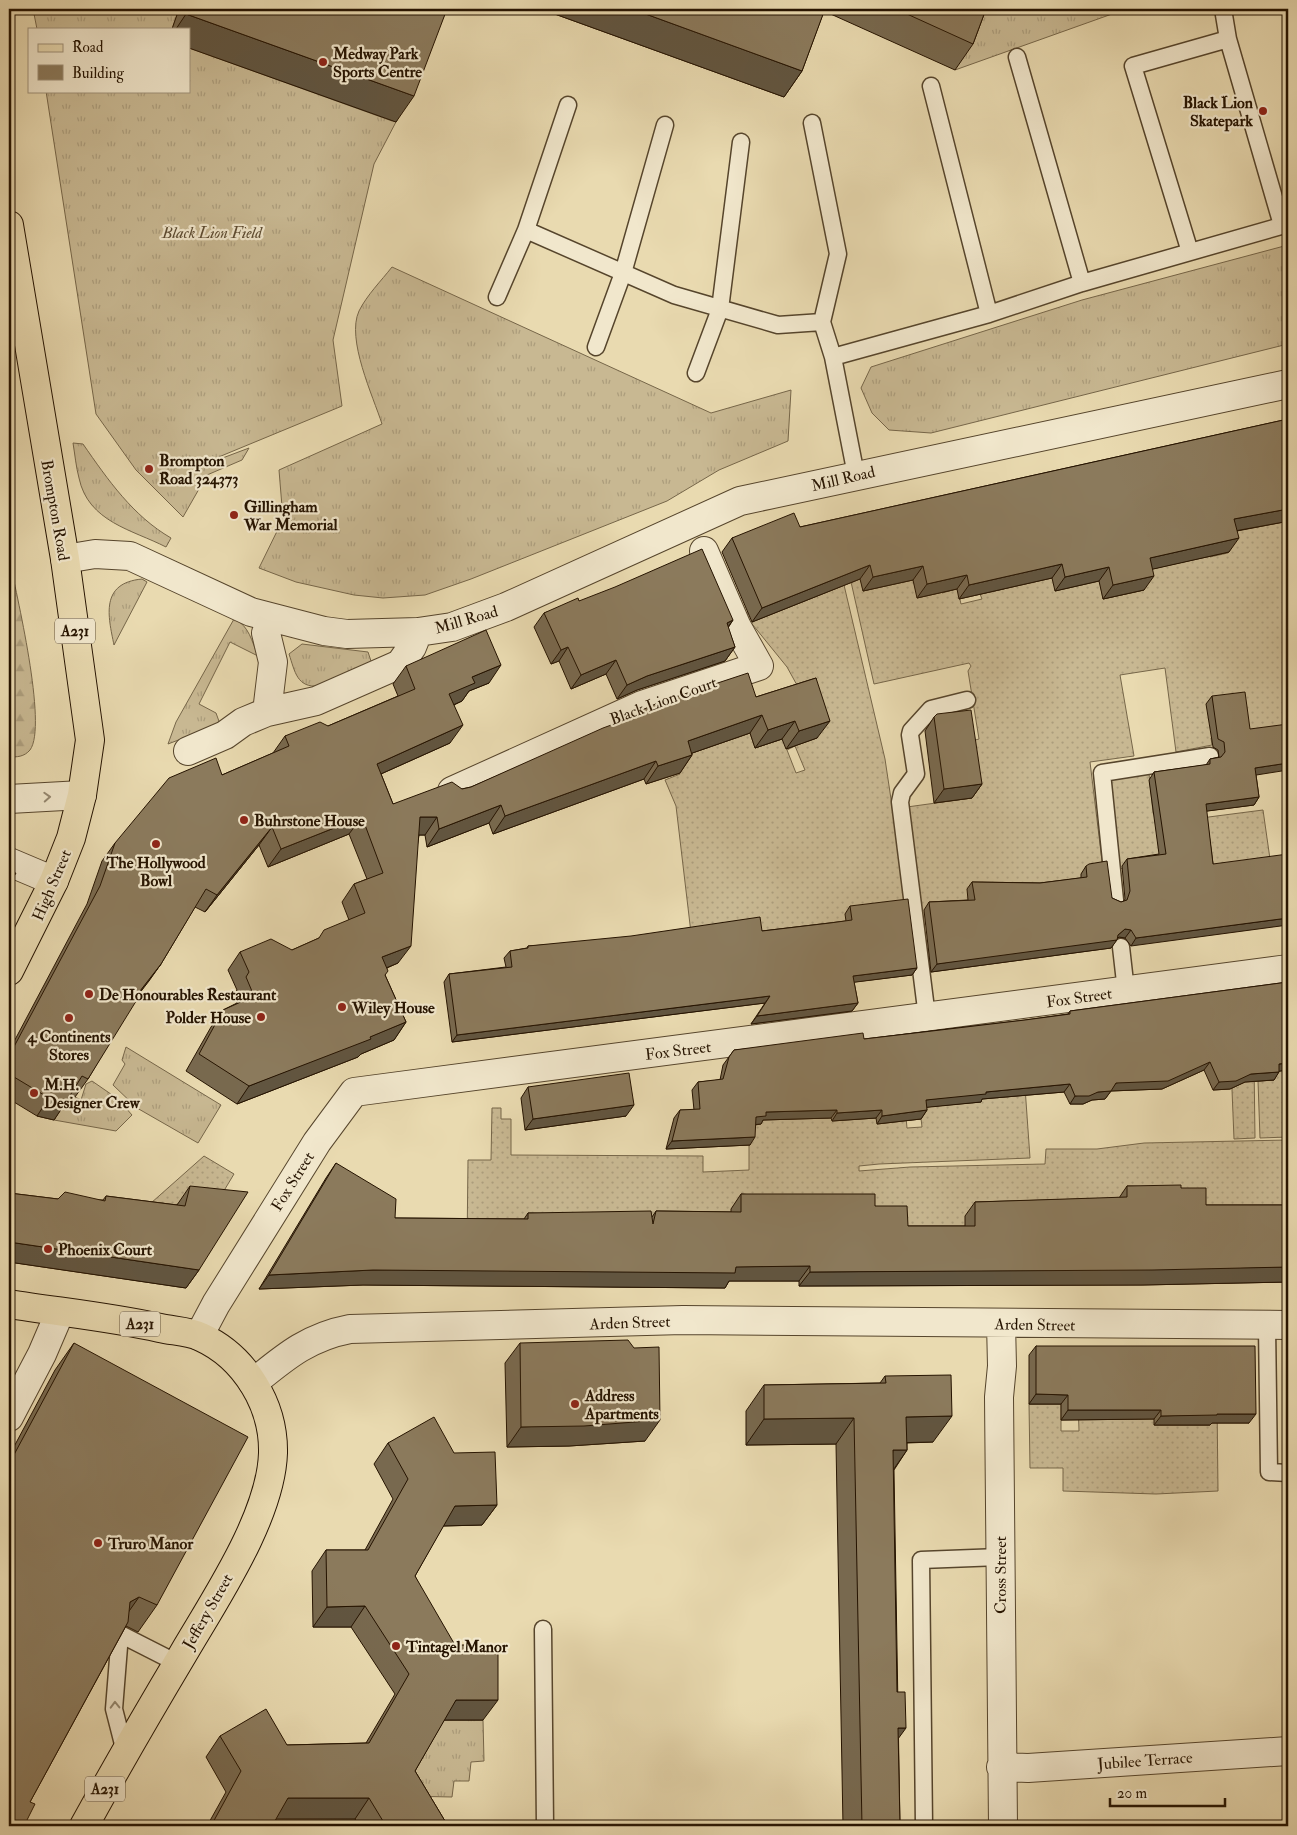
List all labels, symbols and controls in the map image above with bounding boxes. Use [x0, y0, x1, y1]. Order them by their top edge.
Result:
legend [28, 28, 190, 92]
text: Road [72, 38, 104, 57]
place label: Medway Park Sports Centre [332, 44, 422, 83]
marker: Medway Park Sports Centre [317, 56, 329, 68]
text: Building [72, 64, 124, 83]
place label: Black Lion Skatepark [1183, 93, 1254, 132]
marker: Black Lion Skatepark [1257, 105, 1269, 117]
park label: Black Lion Field [161, 223, 263, 243]
place label: Brompton Road 324373 [159, 451, 238, 489]
street label: Brompton Road [35, 458, 74, 563]
street label: Mill Road [809, 462, 877, 496]
marker: Brompton Road 324373 [143, 463, 155, 475]
place label: Gillingham War Memorial [243, 497, 339, 535]
marker: Gillingham War Memorial [228, 509, 240, 521]
street label: Mill Road [432, 601, 500, 638]
road number: A231 [55, 618, 95, 644]
street label: Black Lion Court [607, 672, 720, 730]
one-way arrow [43, 791, 51, 802]
place label: Buhrstone House [254, 811, 365, 831]
marker: Buhrstone House [238, 814, 250, 826]
marker: The Hollywood Bowl [150, 838, 162, 850]
street label: High Street [28, 847, 76, 924]
place label: The Hollywood Bowl [105, 853, 206, 891]
street label: Fox Street [1045, 983, 1113, 1013]
place label: De Honourables Restaurant [99, 985, 277, 1005]
marker: De Honourables Restaurant [83, 988, 95, 1000]
place label: Wiley House [351, 998, 435, 1019]
marker: Wiley House [336, 1001, 348, 1013]
place label: Polder House [165, 1008, 251, 1028]
marker: Polder House [255, 1011, 267, 1023]
marker: 4 Continents Stores [63, 1012, 75, 1024]
place label: 4 Continents Stores [27, 1027, 111, 1065]
street label: Fox Street [644, 1037, 712, 1065]
place label: M.H. Designer Crew [43, 1075, 141, 1114]
marker: M.H. Designer Crew [28, 1087, 40, 1099]
street label: Fox Street [267, 1148, 319, 1215]
place label: Phoenix Court [58, 1240, 153, 1260]
marker: Phoenix Court [42, 1243, 54, 1255]
road number: A231 [120, 1312, 160, 1336]
street label: Arden Street [588, 1312, 671, 1334]
street label: Arden Street [993, 1314, 1076, 1336]
place label: Address Apartments [584, 1386, 659, 1425]
marker: Address Apartments [569, 1398, 581, 1410]
place label: Truro Manor [107, 1534, 194, 1554]
street label: Cross Street [991, 1536, 1011, 1614]
marker: Truro Manor [92, 1537, 104, 1549]
street label: Jeffery Street [178, 1570, 238, 1654]
place label: Tintagel Manor [405, 1637, 509, 1658]
marker: Tintagel Manor [390, 1640, 402, 1652]
one-way arrow [110, 1700, 120, 1708]
street label: Jubilee Terrace [1096, 1748, 1194, 1775]
scale bar [1110, 1775, 1224, 1807]
road number: A231 [85, 1776, 125, 1802]
text: 20 m [1117, 1784, 1147, 1803]

